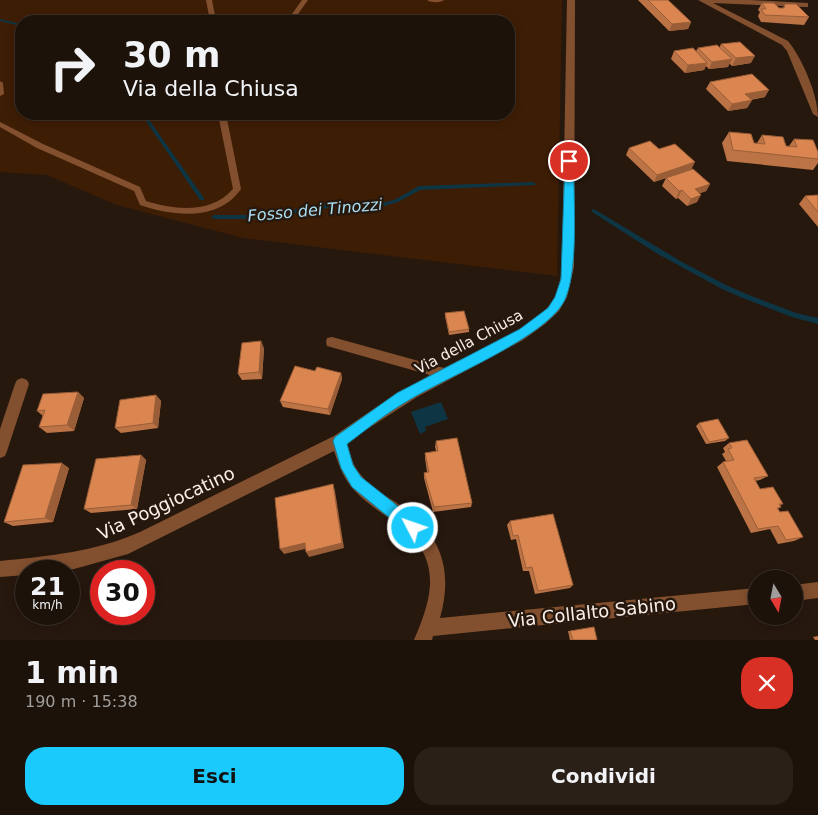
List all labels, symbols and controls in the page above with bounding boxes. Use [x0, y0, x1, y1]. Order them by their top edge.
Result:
icon: right [40, 35, 105, 100]
text: 30 m [123, 35, 220, 75]
text: Via della Chiusa [123, 76, 299, 101]
pin [548, 140, 590, 182]
icon: arrive [555, 147, 583, 175]
water label: Fosso dei Tinozzi [247, 195, 384, 225]
street label: Via della Chiusa [412, 306, 526, 378]
street label: Via Poggiocatino [94, 462, 238, 544]
position arrow [386, 501, 438, 553]
speed limit sign: 30 [90, 560, 155, 625]
north arrow [748, 570, 802, 625]
map controls [748, 570, 803, 625]
text: 21 [30, 572, 65, 601]
street label: Via Collalto Sabino [507, 593, 677, 631]
text: km/h [32, 598, 63, 612]
text: 1 min [25, 655, 119, 690]
button: close [741, 657, 793, 709]
text: 190 m · 15:38 [25, 692, 138, 711]
button: Esci [25, 747, 404, 805]
button: Condividi [414, 747, 793, 805]

